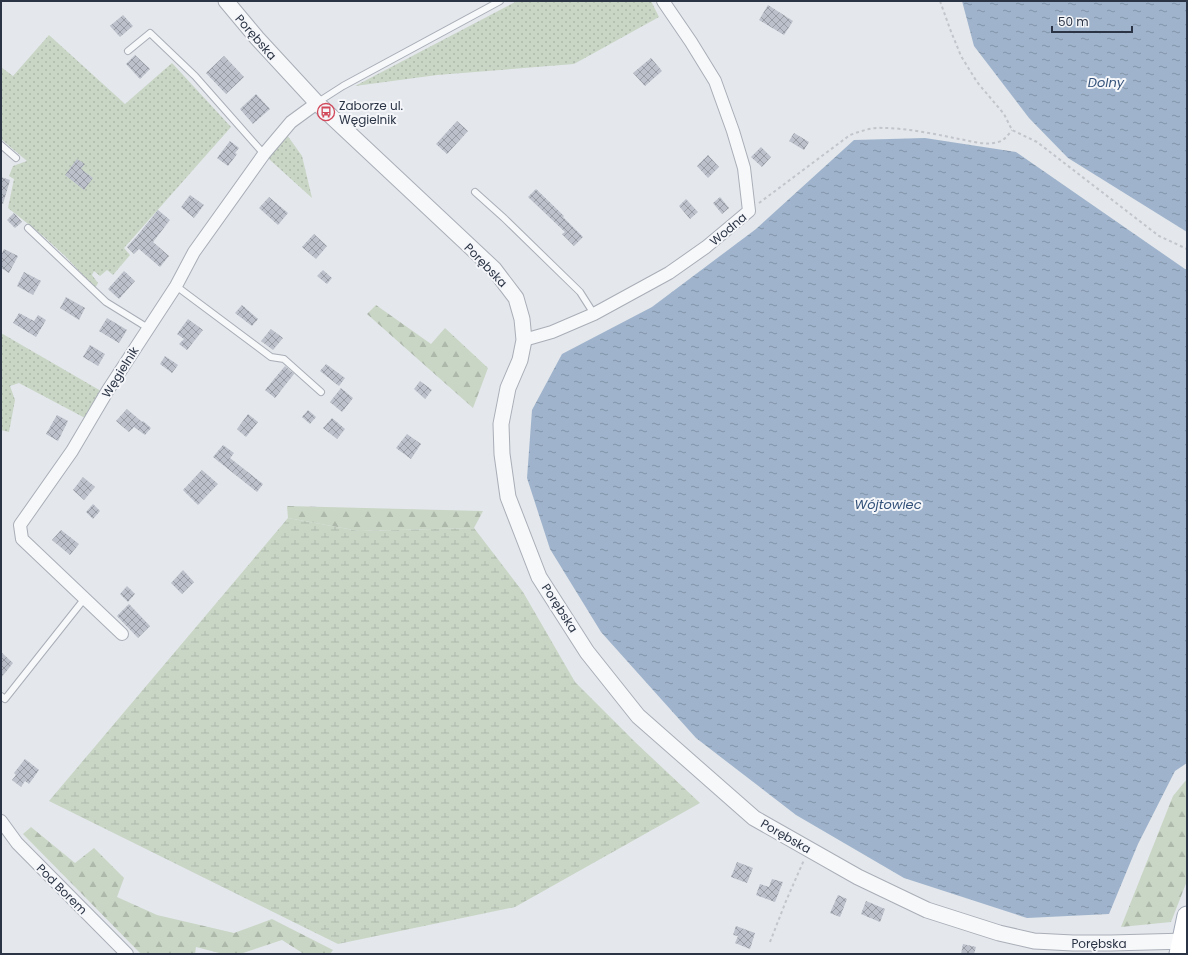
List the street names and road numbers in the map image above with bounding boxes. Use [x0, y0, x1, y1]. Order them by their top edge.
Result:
street label: Porębska [231, 11, 281, 63]
street label: Wodna [706, 209, 750, 249]
street label: Porębska [461, 239, 511, 291]
street label: Węgielnik [98, 342, 143, 401]
street label: Porębska [538, 580, 582, 636]
street label: Porębska [758, 815, 814, 857]
street label: Pod Borem [33, 860, 91, 918]
street label: Porębska [1071, 935, 1127, 952]

